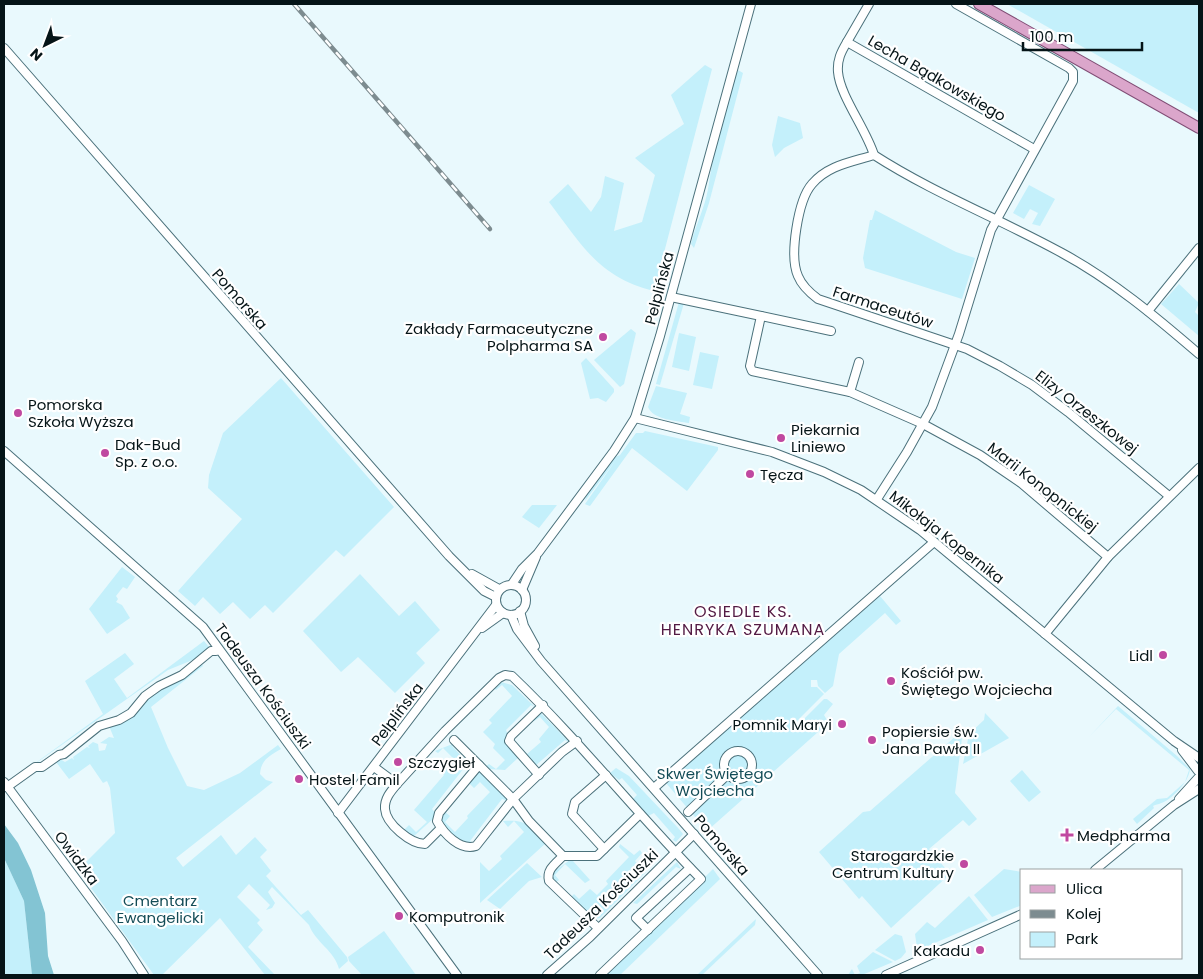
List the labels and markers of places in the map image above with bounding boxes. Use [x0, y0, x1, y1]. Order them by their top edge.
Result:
place label: Zakłady Farmaceutyczne Polpharma SA [405, 318, 593, 356]
marker: Zakłady Farmaceutyczne Polpharma SA [597, 331, 609, 343]
place label: Pomorska Szkoła Wyższa [28, 394, 134, 432]
marker: Pomorska Szkoła Wyższa [12, 407, 24, 419]
place label: Piekarnia Liniewo [791, 419, 860, 457]
marker: Piekarnia Liniewo [775, 432, 787, 444]
place label: Dak-Bud Sp. z o.o. [115, 434, 181, 472]
marker: Dak-Bud Sp. z o.o. [99, 447, 111, 459]
place label: Tęcza [760, 464, 804, 485]
marker: Tęcza [744, 468, 756, 480]
place label: Lidl [1129, 645, 1153, 666]
marker: Lidl [1157, 649, 1169, 661]
place label: Kościół pw. Świętego Wojciecha [901, 662, 1053, 700]
marker: Kościół pw. Świętego Wojciecha [885, 675, 897, 687]
place label: Pomnik Maryi [732, 714, 832, 735]
marker: Pomnik Maryi [836, 718, 848, 730]
place label: Popiersie św. Jana Pawła II [882, 721, 980, 759]
marker: Popiersie św. Jana Pawła II [866, 734, 878, 746]
place label: Szczygieł [408, 752, 475, 773]
marker: Szczygieł [392, 756, 404, 768]
place label: Hostel Famil [309, 769, 400, 790]
marker: Hostel Famil [293, 773, 305, 785]
place label: Medpharma [1077, 825, 1170, 846]
marker: Medpharma [1061, 829, 1073, 841]
place label: Starogardzkie Centrum Kultury [832, 845, 955, 883]
marker: Starogardzkie Centrum Kultury [958, 858, 970, 870]
place label: Komputronik [409, 906, 505, 927]
marker: Komputronik [393, 910, 405, 922]
place label: Kakadu [913, 940, 970, 961]
marker: Kakadu [974, 944, 986, 956]

